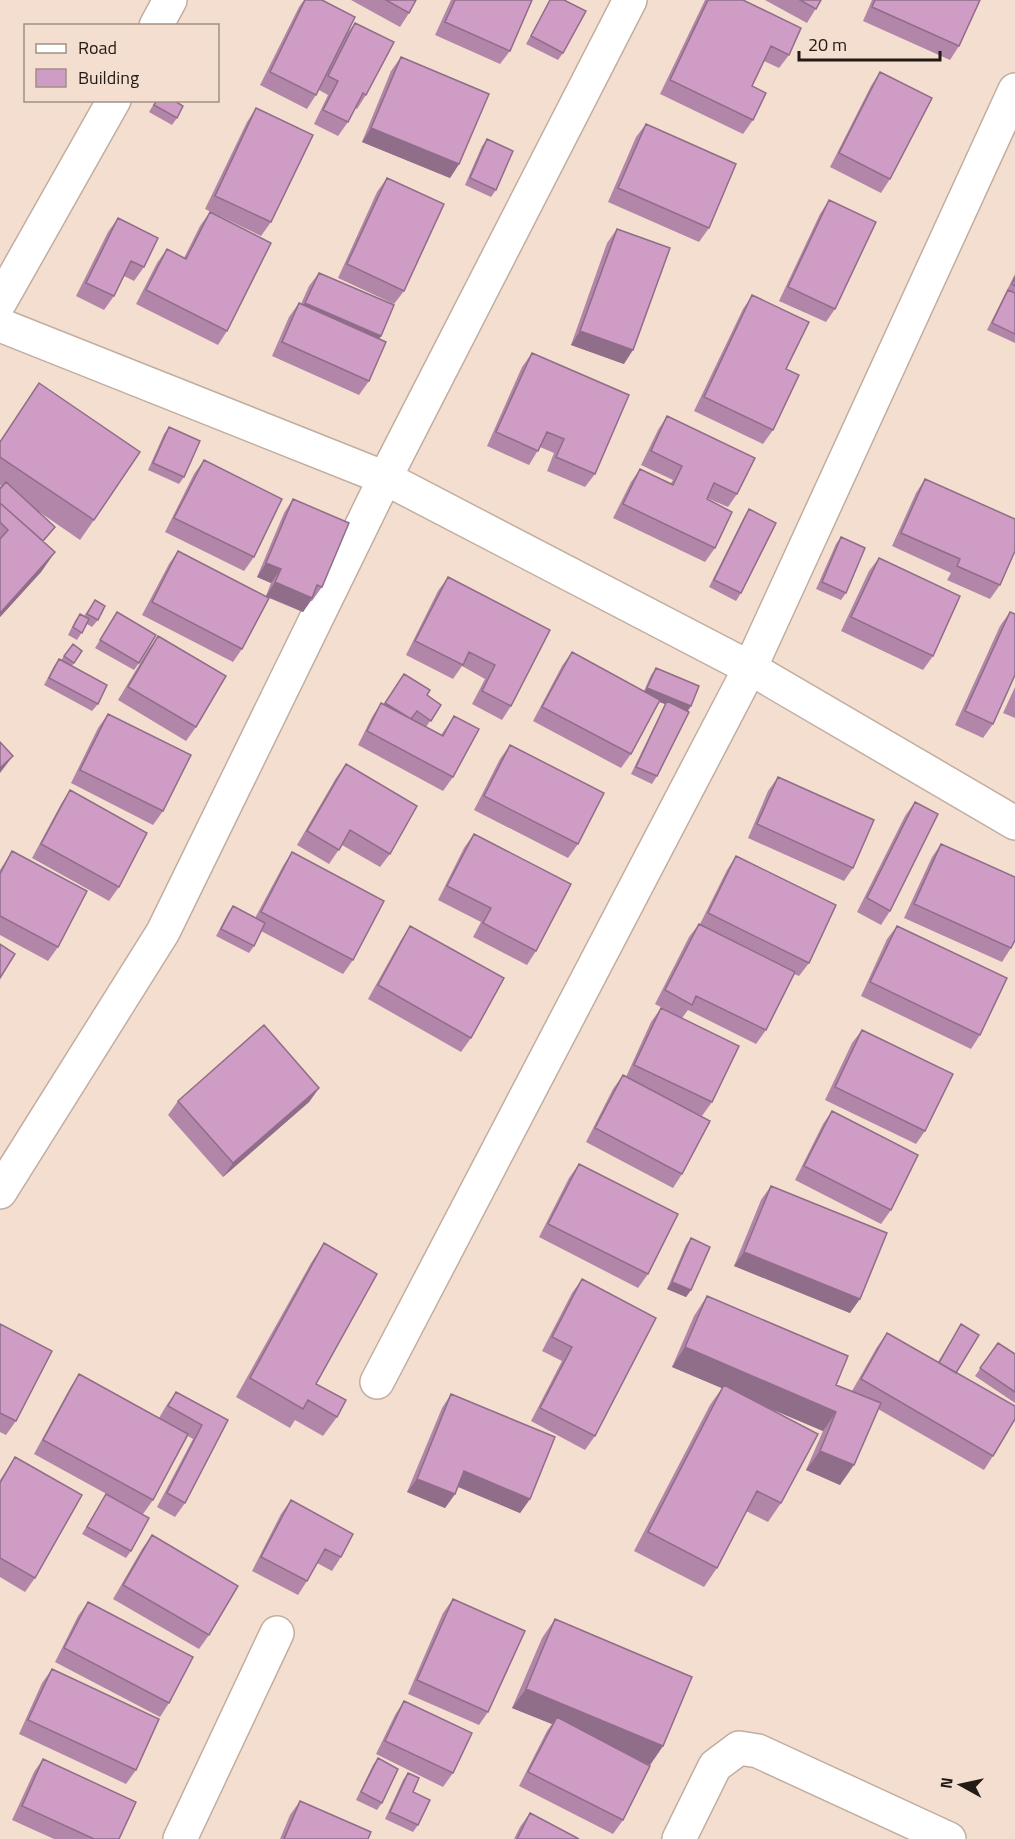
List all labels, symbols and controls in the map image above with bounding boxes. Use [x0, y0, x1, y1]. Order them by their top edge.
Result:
legend [24, 24, 219, 102]
scale bar [799, 24, 940, 62]
text: 20 m [808, 31, 847, 58]
text: Road [78, 34, 117, 61]
text: Building [78, 64, 139, 91]
north arrow [931, 1755, 991, 1815]
text: N [933, 1776, 959, 1790]

